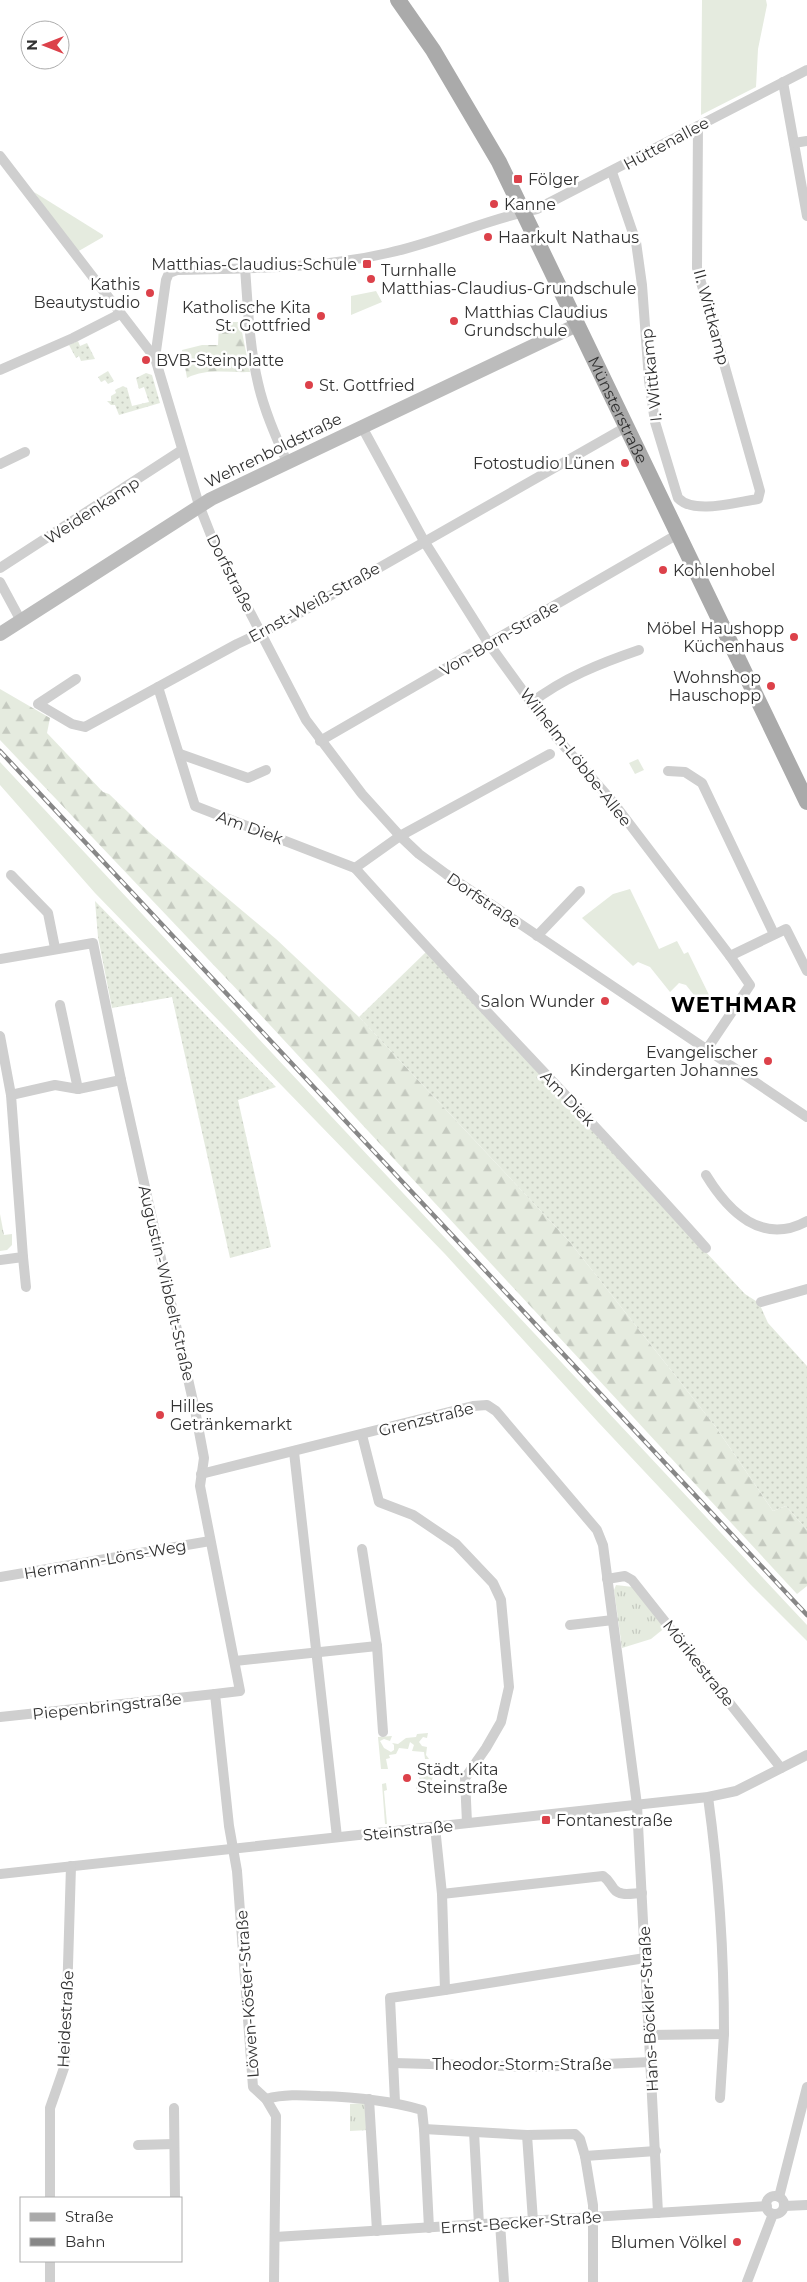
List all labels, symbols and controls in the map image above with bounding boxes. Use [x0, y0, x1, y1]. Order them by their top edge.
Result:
north arrow [20, 20, 70, 70]
text: N [23, 39, 41, 51]
street label: Hüttenallee [620, 113, 712, 174]
place label: Fölger [528, 170, 579, 189]
marker: Fölger [512, 173, 524, 185]
place label: Kanne [504, 195, 556, 214]
marker: Kanne [488, 198, 500, 210]
place label: Haarkult Nathaus [498, 228, 639, 247]
marker: Haarkult Nathaus [482, 231, 494, 243]
place label: Matthias-Claudius-Schule [151, 255, 357, 274]
marker: Matthias-Claudius-Schule [361, 258, 373, 270]
place label: Turnhalle Matthias-Claudius-Grundschule [381, 261, 636, 298]
street label: II. Wittkamp [690, 267, 733, 367]
marker: Turnhalle Matthias-Claudius-Grundschule [365, 273, 377, 285]
place label: Kathis Beautystudio [34, 275, 140, 312]
marker: Kathis Beautystudio [144, 287, 156, 299]
place label: Katholische Kita St. Gottfried [182, 298, 311, 335]
place label: Matthias Claudius Grundschule [464, 303, 608, 340]
marker: Katholische Kita St. Gottfried [315, 310, 327, 322]
marker: Matthias Claudius Grundschule [448, 315, 460, 327]
street label: I. Wittkamp [637, 327, 666, 422]
place label: BVB-Steinplatte [156, 351, 284, 370]
street label: Münsterstraße [584, 353, 652, 467]
marker: BVB-Steinplatte [140, 354, 152, 366]
place label: St. Gottfried [319, 376, 415, 395]
marker: St. Gottfried [303, 379, 315, 391]
street label: Wehrenboldstraße [202, 409, 345, 492]
place label: Fotostudio Lünen [473, 454, 615, 473]
marker: Fotostudio Lünen [619, 457, 631, 469]
street label: Weidenkamp [41, 473, 143, 548]
street label: Dorfstraße [203, 531, 258, 615]
street label: Ernst-Weiß-Straße [245, 558, 383, 646]
place label: Kohlenhobel [673, 561, 775, 580]
marker: Kohlenhobel [657, 564, 669, 576]
street label: Von-Born-Straße [436, 597, 562, 680]
place label: Möbel Haushopp Küchenhaus [646, 619, 784, 656]
marker: Möbel Haushopp Küchenhaus [788, 631, 800, 643]
place label: Wohnshop Hauschopp [669, 668, 761, 705]
marker: Wohnshop Hauschopp [765, 680, 777, 692]
street label: Wilhelm-Löbbe-Allee [516, 684, 635, 830]
street label: Am Diek [214, 807, 286, 848]
street label: Dorfstraße [443, 869, 524, 932]
place label: Salon Wunder [481, 992, 595, 1011]
district label: WETHMAR [671, 992, 797, 1017]
marker: Salon Wunder [599, 995, 611, 1007]
place label: Evangelischer Kindergarten Johannes [569, 1043, 758, 1080]
marker: Evangelischer Kindergarten Johannes [762, 1055, 774, 1067]
street label: Am Diek [537, 1067, 599, 1130]
street label: Augustin-Wibbelt-Straße [135, 1183, 198, 1383]
place label: Hilles Getränkemarkt [170, 1397, 293, 1434]
street label: Grenzstraße [377, 1399, 476, 1440]
marker: Hilles Getränkemarkt [154, 1409, 166, 1421]
street label: Hermann-Löns-Weg [23, 1536, 188, 1583]
street label: Mörikestraße [659, 1616, 738, 1710]
street label: Piepenbringstraße [32, 1689, 183, 1724]
place label: Städt. Kita Steinstraße [417, 1760, 508, 1797]
marker: Städt. Kita Steinstraße [401, 1772, 413, 1784]
place label: Fontanestraße [556, 1811, 673, 1830]
marker: Fontanestraße [540, 1814, 552, 1826]
street label: Steinstraße [362, 1816, 454, 1845]
street label: Löwen-Köster-Straße [232, 1909, 263, 2079]
street label: Hans-Böckler-Straße [635, 1926, 662, 2092]
street label: Heidestraße [53, 1970, 78, 2068]
street label: Theodor-Storm-Straße [432, 2055, 612, 2074]
legend [20, 2197, 182, 2262]
text: Straße [65, 2207, 114, 2226]
street label: Ernst-Becker-Straße [440, 2207, 602, 2238]
text: Bahn [65, 2232, 105, 2251]
place label: Blumen Völkel [610, 2233, 727, 2252]
marker: Blumen Völkel [731, 2236, 743, 2248]

